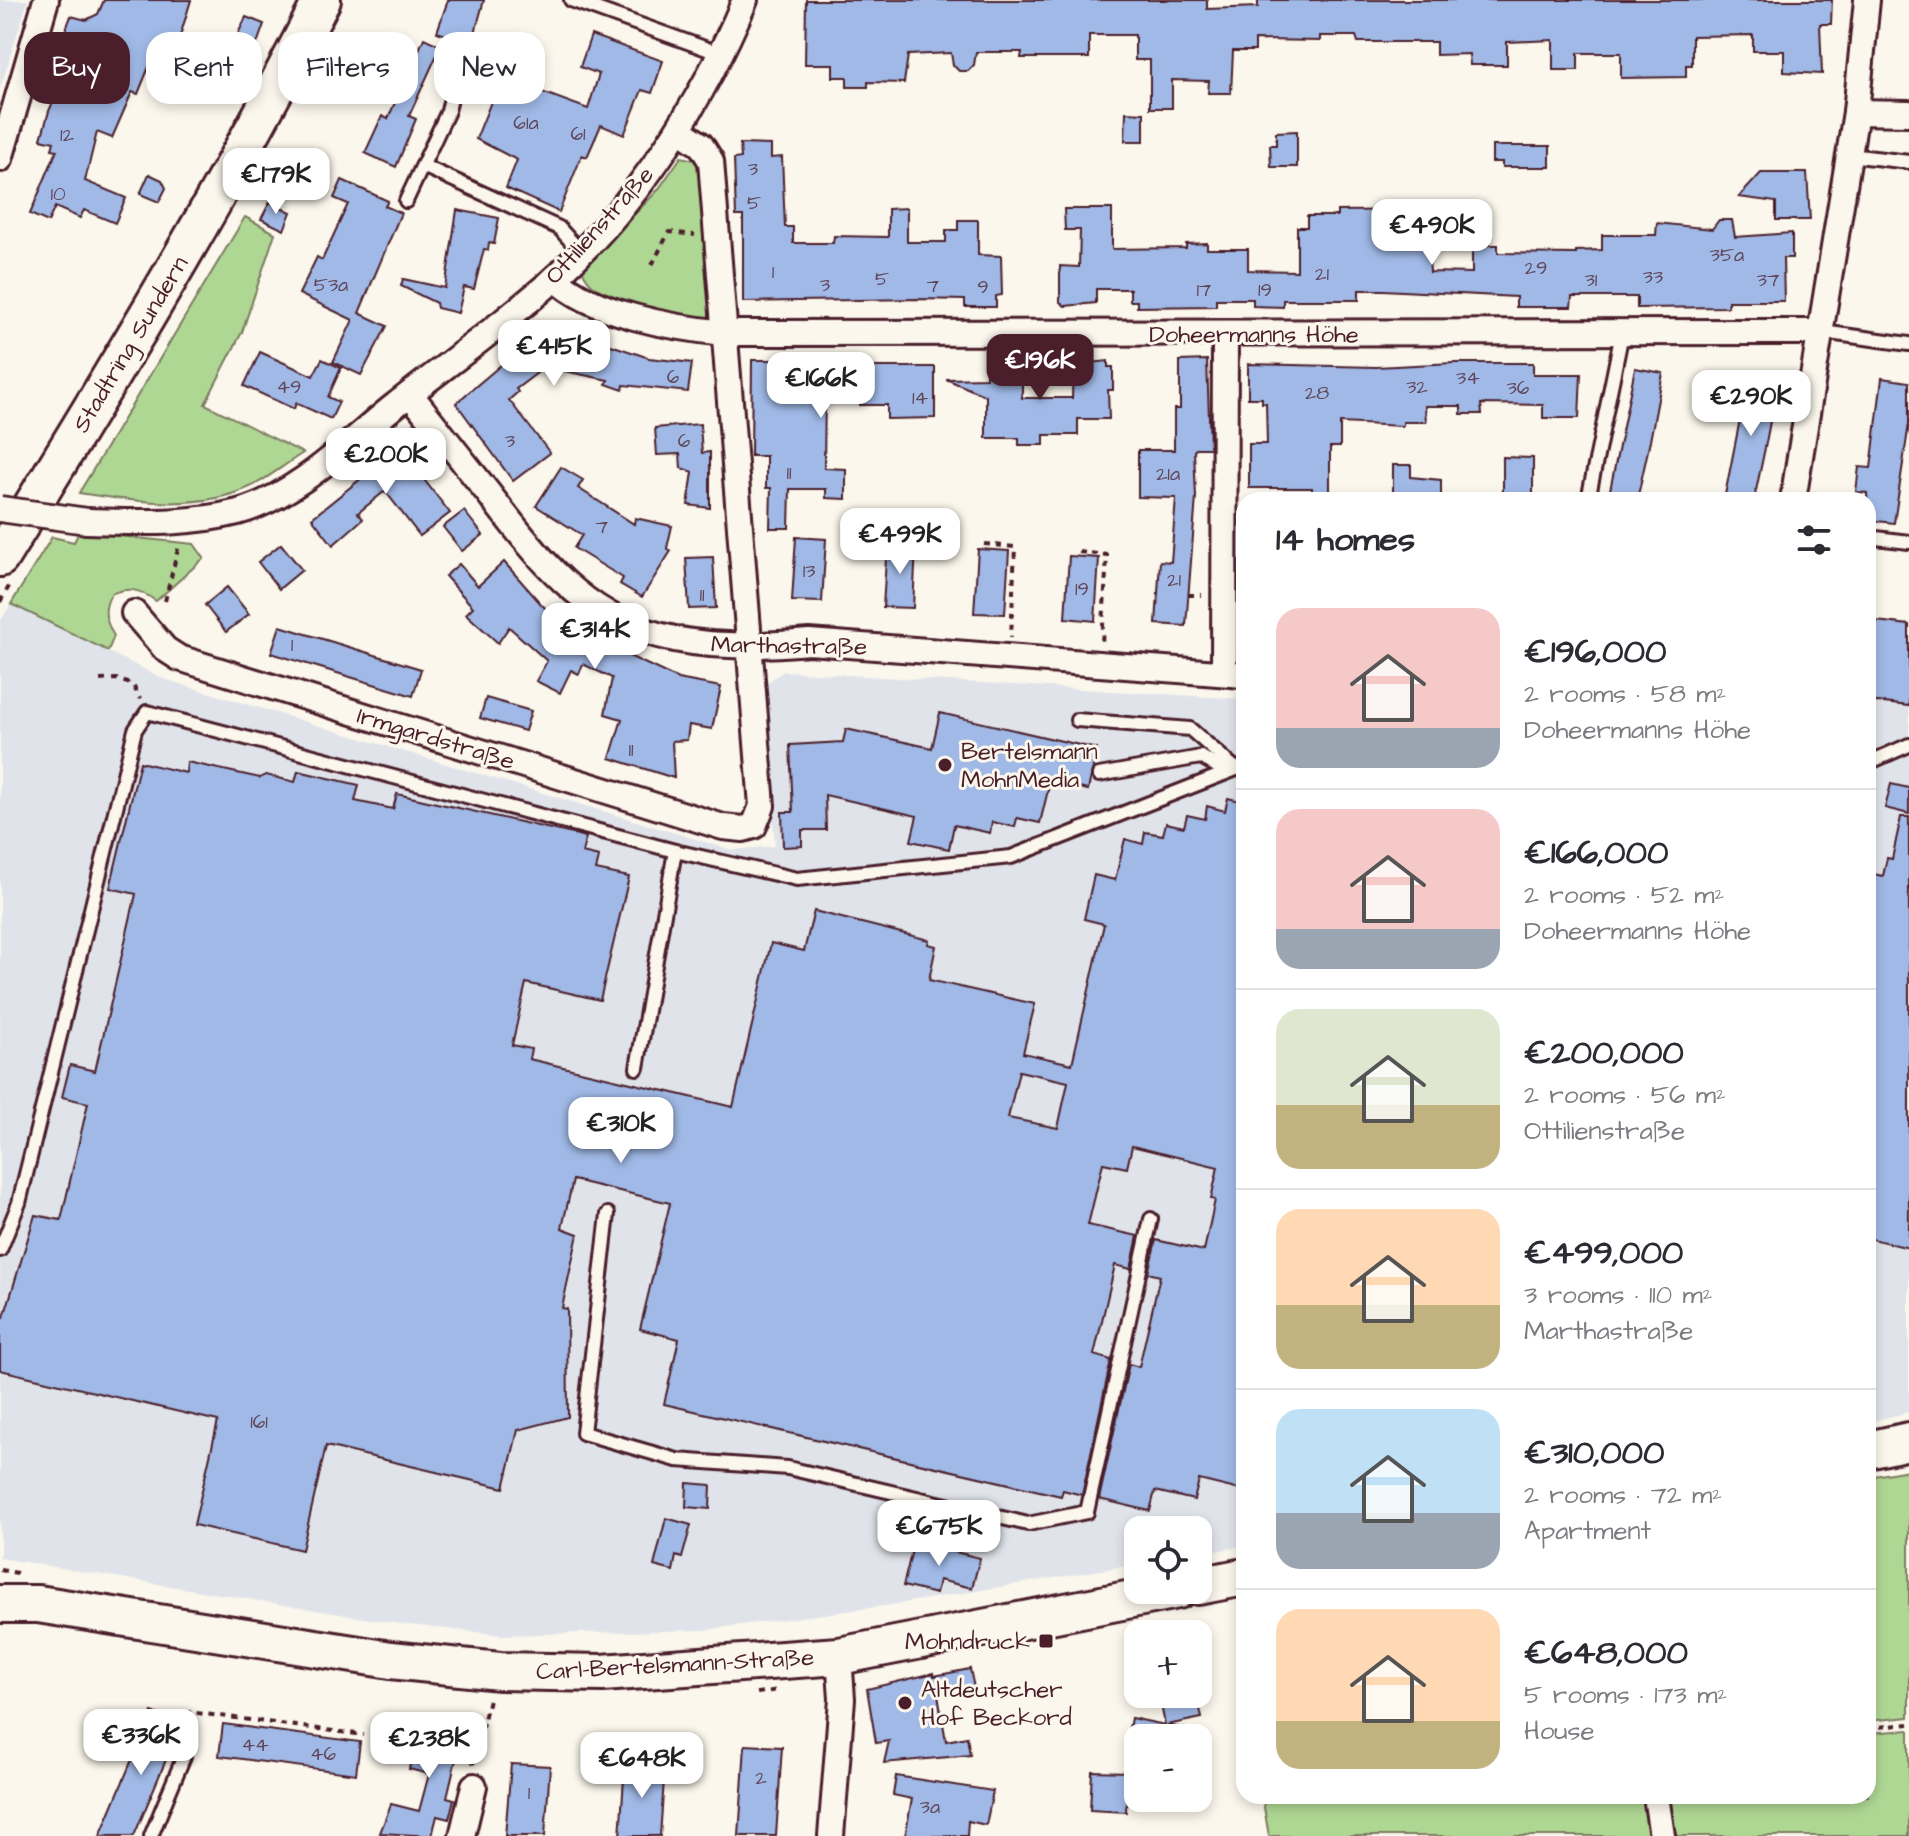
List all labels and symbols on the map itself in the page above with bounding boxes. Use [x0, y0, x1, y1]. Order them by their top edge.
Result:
house number: 61a [513, 109, 539, 137]
house number: 61 [570, 120, 586, 148]
house number: 12 [60, 121, 75, 149]
pin: €179K [220, 148, 332, 216]
house number: 3 [748, 155, 758, 183]
street label: Ottilienstraße [537, 159, 662, 292]
house number: 10 [50, 180, 66, 208]
house number: 5 [747, 189, 761, 217]
pin: €490K [1376, 199, 1488, 267]
house number: 35a [1710, 241, 1744, 269]
street label: Stadtring Sundern [65, 250, 198, 440]
house number: 29 [1525, 254, 1547, 282]
house number: 1 [772, 258, 775, 286]
house number: 21 [1315, 260, 1329, 288]
house number: 33 [1643, 263, 1663, 291]
house number: 5 [875, 265, 889, 293]
house number: 31 [1585, 266, 1598, 294]
house number: 37 [1757, 266, 1779, 294]
house number: 53a [314, 271, 348, 299]
house number: 3 [820, 271, 830, 299]
house number: 7 [927, 272, 939, 300]
house number: 9 [977, 273, 989, 301]
house number: 17 [1197, 276, 1211, 304]
house number: 19 [1258, 276, 1272, 304]
street label: Doheermanns Höhe [1149, 318, 1359, 352]
pin: €415K [498, 320, 610, 388]
pin: €196K [984, 334, 1096, 402]
pin: €166K [765, 352, 877, 420]
house number: 6 [667, 363, 680, 391]
house number: 34 [1456, 364, 1480, 392]
pin: €290K [1695, 370, 1807, 438]
house number: 49 [277, 373, 302, 401]
house number: 32 [1406, 373, 1428, 401]
house number: 36 [1507, 374, 1530, 402]
house number: 28 [1305, 379, 1329, 407]
house number: 14 [912, 384, 928, 412]
house number: 3 [505, 427, 515, 455]
house number: 6 [678, 427, 691, 455]
pin: €200K [330, 428, 442, 496]
house number: 11 [786, 459, 792, 487]
house number: 21a [1156, 460, 1180, 488]
pin: €499K [844, 508, 956, 576]
house number: 7 [596, 513, 608, 541]
house number: 13 [803, 557, 815, 585]
house number: 21 [1167, 566, 1181, 594]
house number: 19 [1075, 575, 1089, 603]
house number: 11 [699, 581, 705, 609]
pin: €314K [539, 603, 651, 671]
street label: Marthastraße [711, 628, 867, 664]
house number: 1 [291, 631, 294, 659]
street label: Irmgardstraße [353, 699, 519, 780]
place label: Bertelsmann MohnMedia [961, 735, 1098, 797]
house number: 11 [628, 736, 634, 764]
marker: Bertelsmann MohnMedia [936, 756, 954, 774]
pin: €310K [565, 1097, 677, 1165]
house number: 161 [250, 1408, 268, 1436]
pin: €675K [883, 1500, 995, 1568]
place label: Mohndruck [905, 1625, 1030, 1659]
marker: Mohndruck [1037, 1632, 1055, 1650]
street label: Carl-Bertelsmann-Straße [535, 1641, 815, 1689]
place label: Altdeutscher Hof Beckord [921, 1673, 1072, 1735]
marker: Altdeutscher Hof Beckord [896, 1694, 914, 1712]
pin: €336K [85, 1709, 197, 1777]
pin: €238K [373, 1712, 485, 1780]
house number: 44 [241, 1731, 269, 1759]
pin: €648K [586, 1732, 698, 1800]
house number: 46 [310, 1740, 337, 1768]
house number: 2 [755, 1764, 767, 1792]
house number: 1 [528, 1779, 531, 1807]
house number: 3a [920, 1793, 940, 1821]

